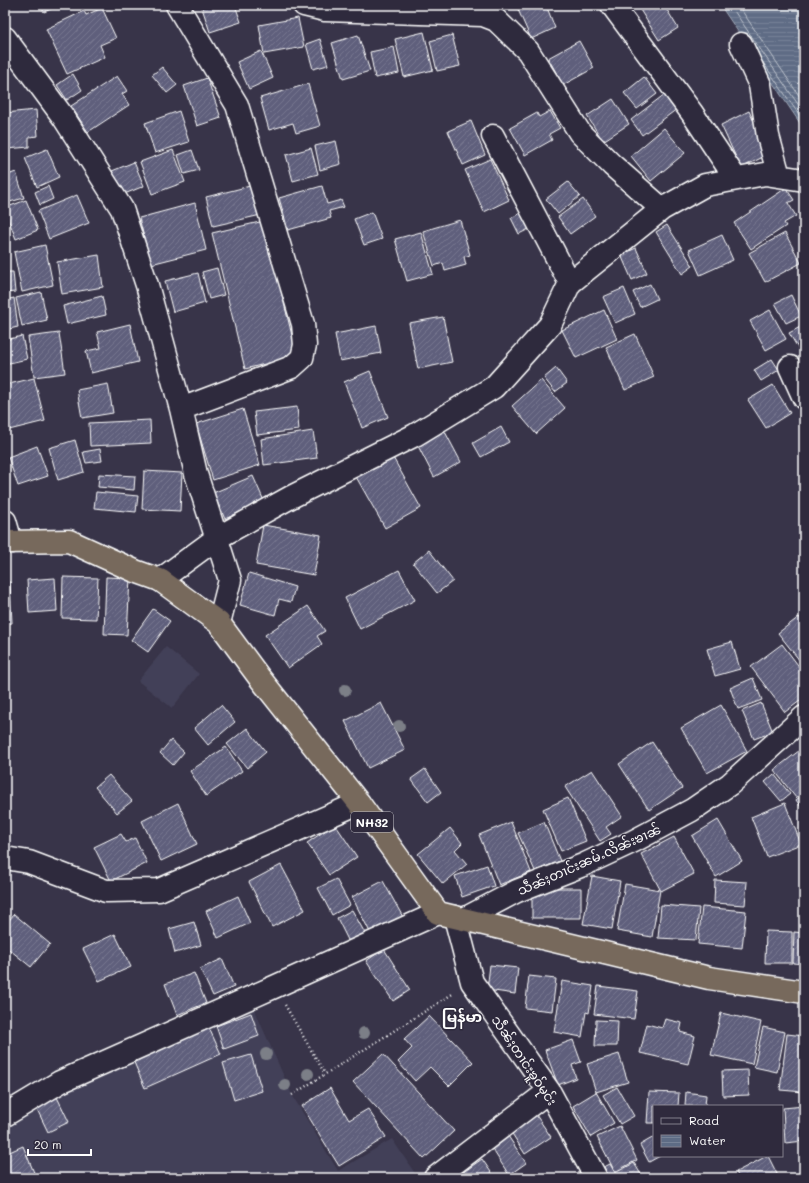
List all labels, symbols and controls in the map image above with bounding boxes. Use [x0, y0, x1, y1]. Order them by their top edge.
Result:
road number: NH32 [351, 812, 393, 832]
street label: သဵၼ်ႈတၢင်းၼမ်ႉလိၼ်းၶၢၼ် [515, 820, 663, 898]
district label: မြန်မာ [442, 1006, 482, 1029]
street label: သဵၼ်ႈတၢင်းၶူဝ်မုင်း [486, 1012, 561, 1110]
legend [653, 1105, 783, 1157]
text: Road [689, 1112, 719, 1128]
scale bar [28, 1131, 91, 1157]
text: Water [689, 1132, 726, 1148]
text: 20 m [34, 1136, 62, 1152]

